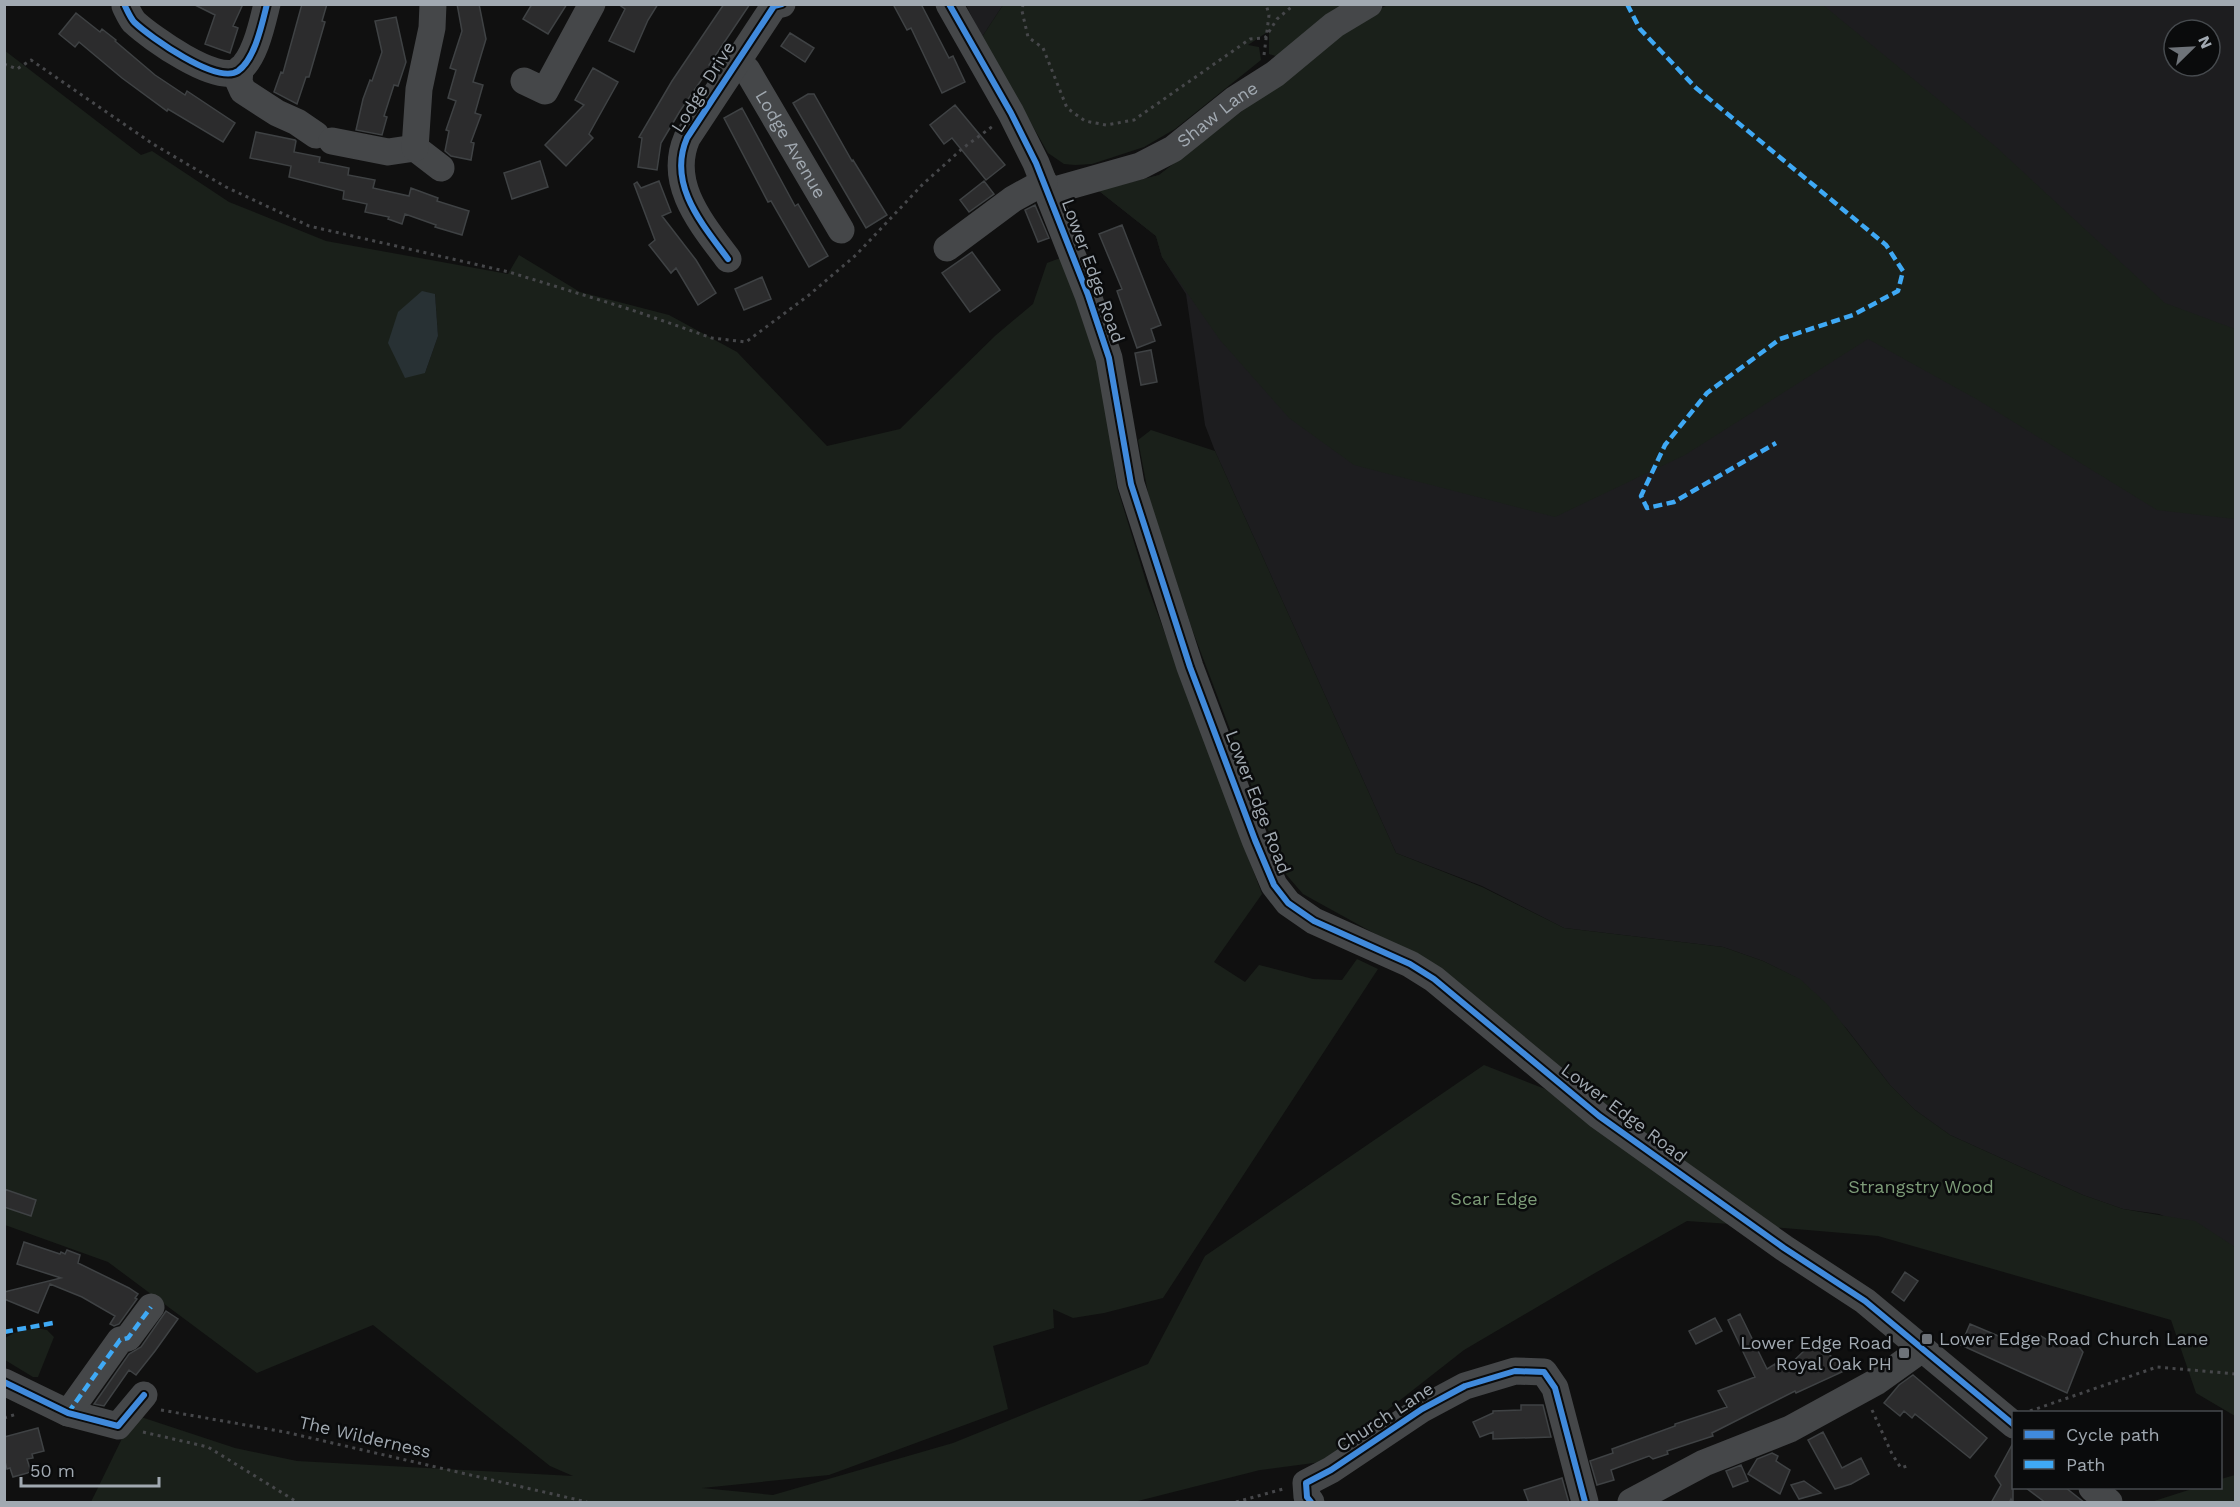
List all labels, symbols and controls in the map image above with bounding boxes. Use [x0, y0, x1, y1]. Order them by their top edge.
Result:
north arrow [2162, 18, 2222, 78]
text: N [2194, 33, 2216, 51]
street label: Lodge Drive [666, 37, 739, 136]
street label: Shaw Lane [1173, 77, 1261, 152]
street label: Lodge Avenue [751, 86, 831, 202]
street label: Lower Edge Road [1058, 196, 1129, 346]
street label: Lower Edge Road [1221, 727, 1295, 876]
street label: Lower Edge Road [1557, 1059, 1691, 1167]
park label: Strangstry Wood [1848, 1176, 1994, 1197]
park label: Scar Edge [1450, 1188, 1538, 1209]
place label: Lower Edge Road Church Lane [1939, 1328, 2208, 1349]
place label: Lower Edge Road Royal Oak PH [1740, 1332, 1892, 1374]
marker: Lower Edge Road Church Lane [1920, 1332, 1934, 1346]
marker: Lower Edge Road Royal Oak PH [1897, 1346, 1911, 1360]
street label: Church Lane [1332, 1377, 1437, 1456]
street label: The Wilderness [297, 1411, 433, 1462]
legend [2012, 1411, 2222, 1489]
text: Cycle path [2066, 1424, 2160, 1445]
scale bar [21, 1450, 159, 1488]
text: Path [2066, 1454, 2106, 1475]
text: 50 m [30, 1460, 75, 1481]

